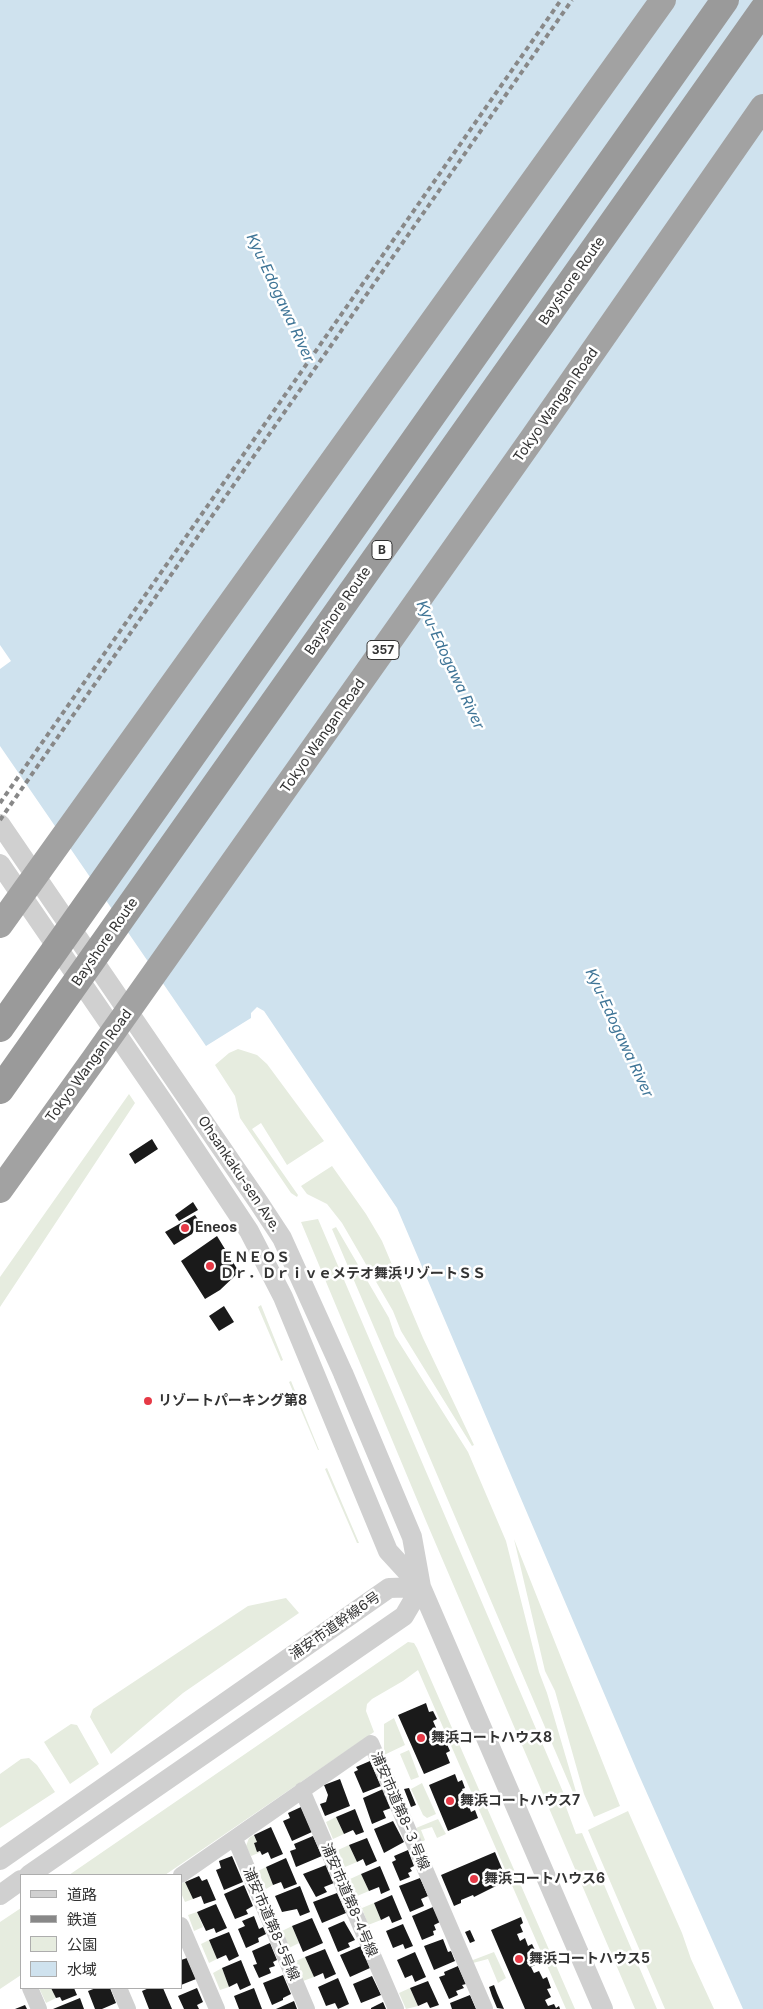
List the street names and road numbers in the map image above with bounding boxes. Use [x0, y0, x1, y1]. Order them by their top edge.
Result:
street label: Bayshore Route [535, 234, 609, 328]
street label: Tokyo Wangan Road [510, 345, 602, 465]
road number: B [372, 540, 392, 560]
street label: Bayshore Route [301, 564, 375, 658]
road number: 357 [367, 640, 399, 660]
street label: Tokyo Wangan Road [277, 676, 369, 796]
street label: Bayshore Route [68, 895, 142, 989]
street label: Tokyo Wangan Road [42, 1006, 136, 1126]
street label: Ohsankaku-sen Ave. [194, 1113, 284, 1235]
street label: 浦安市道幹線6号 [286, 1589, 384, 1663]
street label: 浦安市道第8-３号線 [367, 1749, 433, 1873]
street label: 浦安市道第8-4号線 [317, 1841, 381, 1959]
street label: 浦安市道第8-5号線 [240, 1865, 302, 1983]

